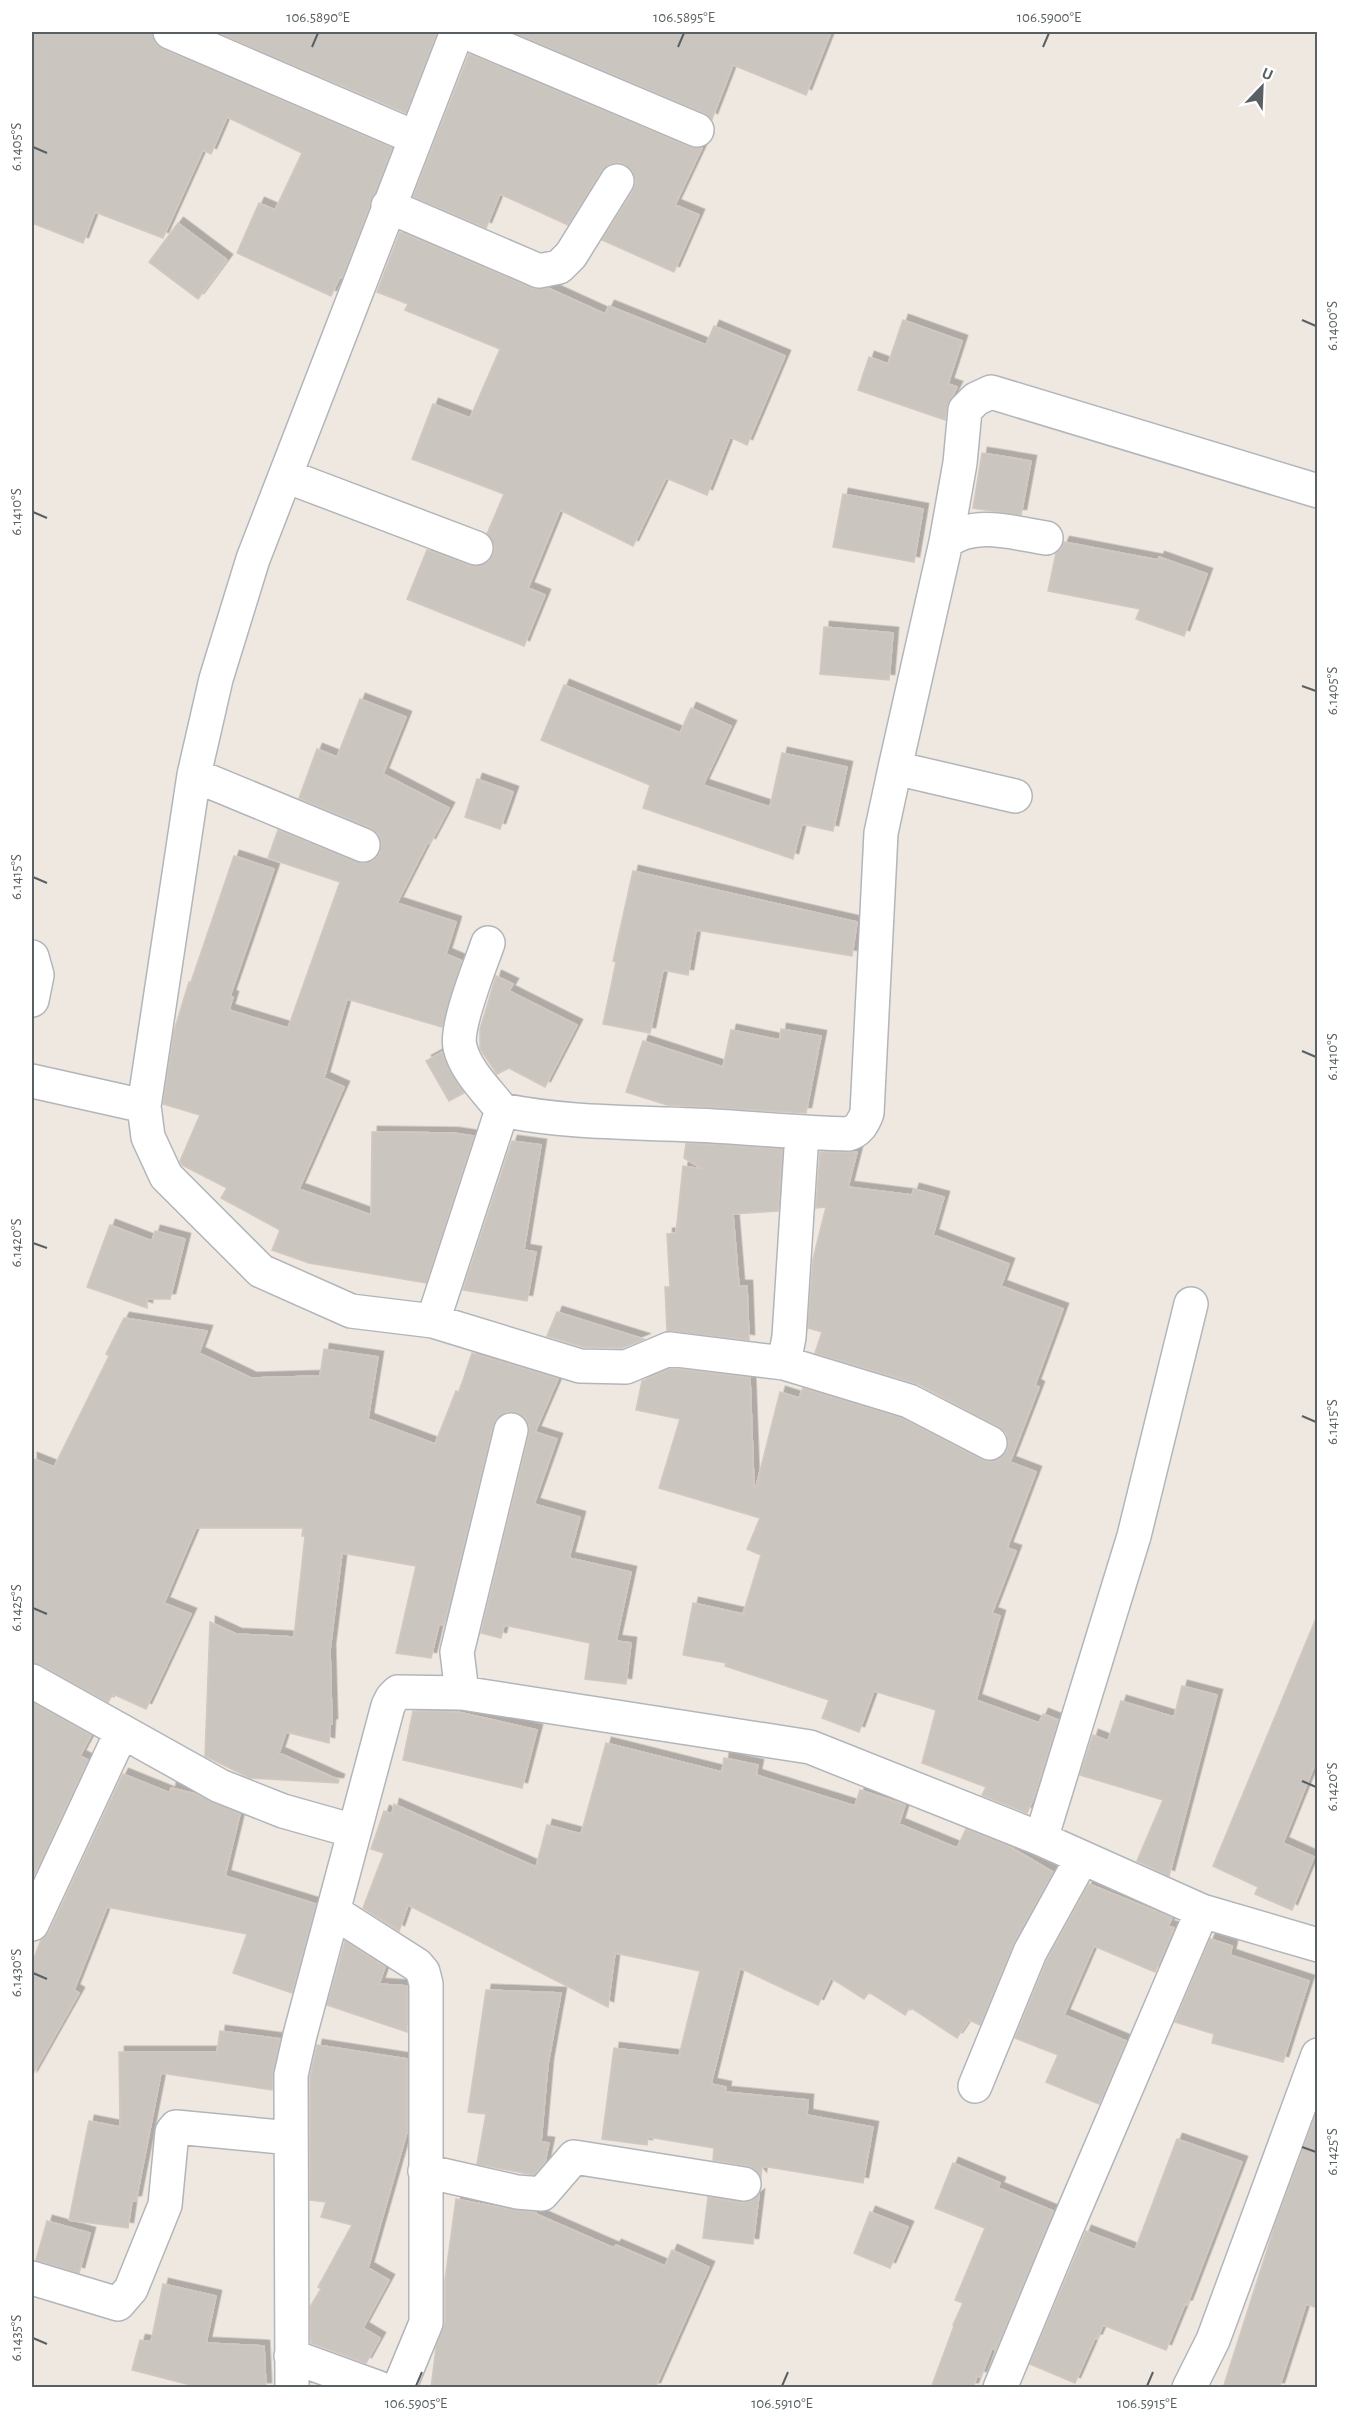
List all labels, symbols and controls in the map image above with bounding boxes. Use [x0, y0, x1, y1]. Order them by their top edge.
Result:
text: 106.5890°E [286, 10, 350, 25]
text: 106.5895°E [653, 10, 715, 25]
text: 106.5900°E [1017, 10, 1081, 25]
north arrow [1232, 57, 1292, 117]
text: U [1260, 65, 1275, 83]
text: 6.1405°S [9, 123, 24, 171]
text: 6.1400°S [1325, 301, 1340, 351]
text: 6.1410°S [9, 488, 24, 536]
text: 6.1405°S [1325, 667, 1340, 715]
text: 6.1415°S [9, 854, 24, 900]
text: 6.1410°S [1325, 1033, 1340, 1081]
text: 6.1420°S [9, 1218, 24, 1268]
text: 6.1415°S [1325, 1399, 1340, 1445]
text: 6.1425°S [9, 1584, 24, 1632]
text: 6.1420°S [1325, 1762, 1340, 1812]
text: 6.1430°S [9, 1949, 24, 1997]
text: 6.1425°S [1325, 2128, 1340, 2176]
text: 6.1435°S [9, 2315, 24, 2361]
text: 106.5905°E [385, 2396, 447, 2411]
text: 106.5910°E [751, 2396, 813, 2411]
text: 106.5915°E [1117, 2396, 1177, 2411]

